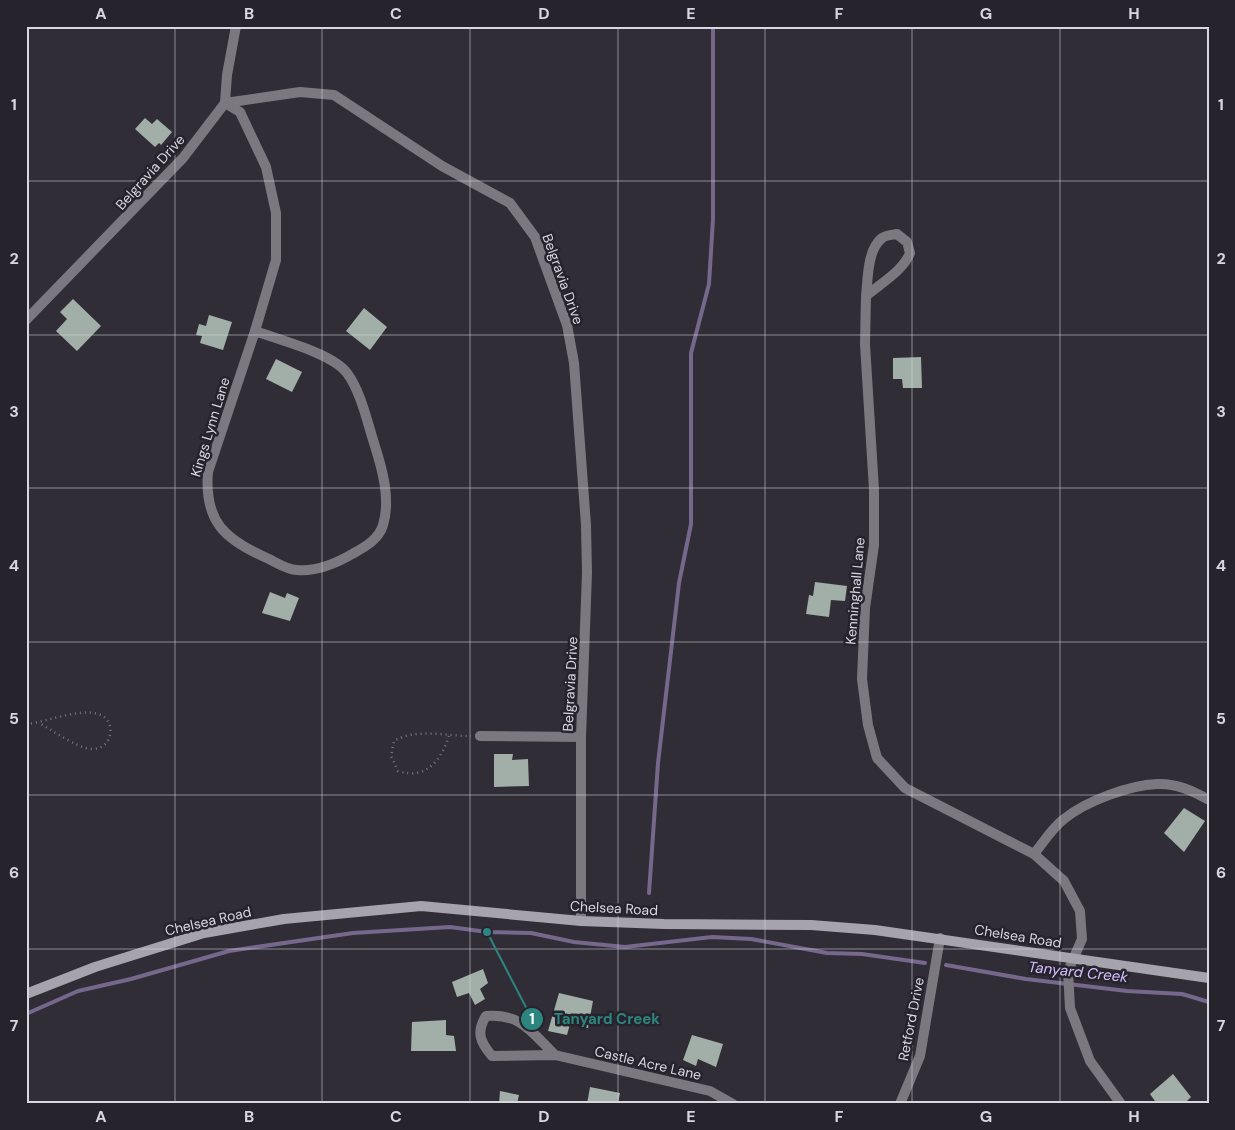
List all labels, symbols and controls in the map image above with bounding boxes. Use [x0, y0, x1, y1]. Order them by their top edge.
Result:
text: A [95, 3, 107, 24]
text: B [244, 3, 254, 24]
text: C [390, 3, 402, 24]
text: D [538, 3, 550, 24]
text: E [686, 3, 696, 24]
text: F [835, 3, 844, 24]
text: G [980, 3, 992, 24]
text: H [1128, 3, 1140, 24]
text: 1 [11, 94, 17, 115]
text: 1 [1218, 94, 1224, 115]
street label: Belgravia Drive [111, 131, 189, 213]
street label: Belgravia Drive [538, 231, 588, 327]
text: 2 [9, 248, 19, 269]
text: 2 [1216, 248, 1226, 269]
street label: Kings Lynn Lane [186, 375, 234, 479]
text: 3 [9, 401, 19, 422]
text: 3 [1216, 401, 1226, 422]
street label: Kenninghall Lane [841, 537, 869, 645]
text: 4 [9, 555, 19, 576]
text: 4 [1216, 555, 1226, 576]
street label: Belgravia Drive [559, 636, 581, 732]
text: 5 [9, 708, 19, 729]
text: 5 [1216, 708, 1226, 729]
text: 6 [9, 862, 19, 883]
text: 6 [1216, 862, 1226, 883]
street label: Chelsea Road [570, 897, 658, 919]
street label: Chelsea Road [163, 902, 253, 940]
street label: Chelsea Road [973, 920, 1063, 952]
water label: Tanyard Creek [1027, 957, 1129, 987]
street label: Retford Drive [894, 976, 928, 1062]
callout: Tanyard Creek [519, 1004, 670, 1034]
text: 1 [529, 1009, 535, 1029]
text: Tanyard Creek [554, 1009, 660, 1029]
text: 7 [10, 1015, 19, 1036]
text: 7 [1217, 1015, 1226, 1036]
street label: Castle Acre Lane [593, 1042, 703, 1084]
text: A [95, 1106, 107, 1127]
text: B [244, 1106, 254, 1127]
text: C [390, 1106, 402, 1127]
text: D [538, 1106, 550, 1127]
text: E [686, 1106, 696, 1127]
text: F [835, 1106, 844, 1127]
text: G [980, 1106, 992, 1127]
text: H [1128, 1106, 1140, 1127]

